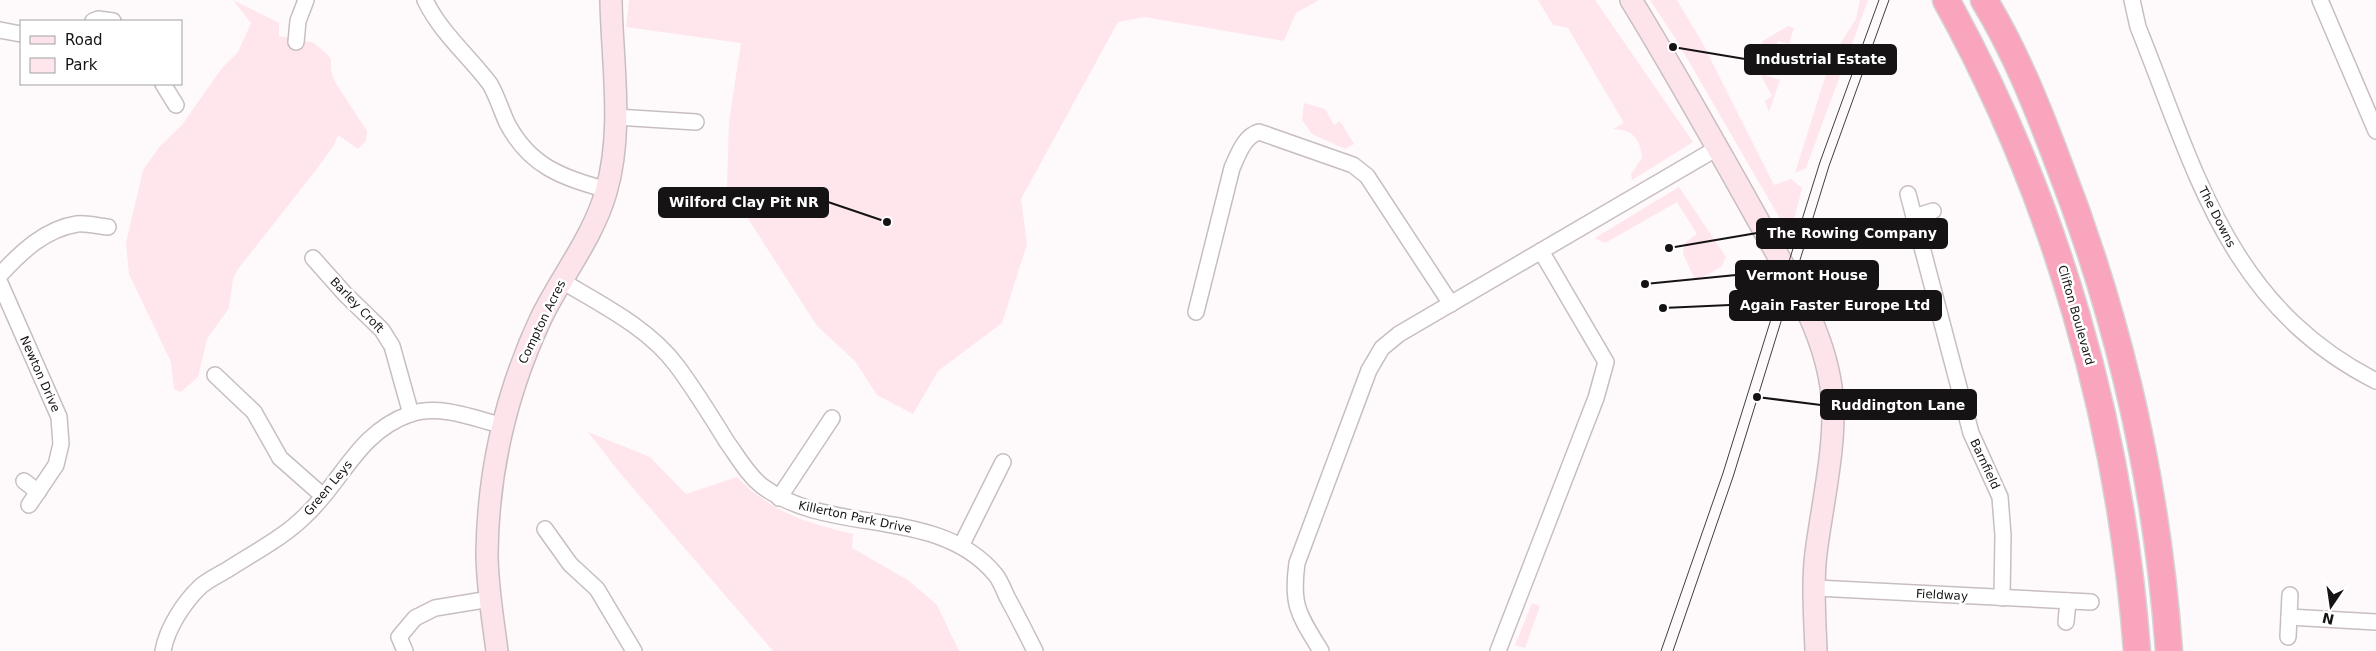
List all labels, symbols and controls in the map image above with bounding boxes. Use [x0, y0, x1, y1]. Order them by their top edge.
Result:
legend [20, 20, 182, 85]
text: Road [65, 31, 103, 49]
callout: Industrial Estate [1745, 45, 1896, 74]
text: Industrial Estate [1755, 51, 1887, 67]
text: Park [65, 56, 98, 74]
street label: The Downs [2195, 183, 2238, 250]
callout: Wilford Clay Pit NR [659, 188, 828, 217]
text: Wilford Clay Pit NR [669, 194, 819, 210]
callout: The Rowing Company [1757, 219, 1947, 248]
text: The Rowing Company [1767, 225, 1937, 241]
callout: Vermont House [1736, 261, 1878, 290]
street label: Clifton Boulevard [2055, 263, 2097, 367]
text: Vermont House [1746, 267, 1868, 283]
street label: Barley Croft [327, 275, 387, 336]
street label: Compton Acres [516, 278, 568, 366]
callout: Again Faster Europe Ltd [1730, 291, 1941, 320]
text: Again Faster Europe Ltd [1740, 297, 1930, 313]
street label: Newton Drive [17, 334, 63, 414]
callout: Ruddington Lane [1821, 390, 1976, 419]
text: Ruddington Lane [1831, 397, 1965, 413]
street label: Barnfield [1967, 437, 2003, 491]
street label: Green Leys [301, 458, 355, 518]
street label: Killerton Park Drive [797, 498, 913, 536]
north arrow [2306, 581, 2356, 631]
street label: Fieldway [1916, 587, 1968, 603]
text: N [2321, 610, 2336, 628]

